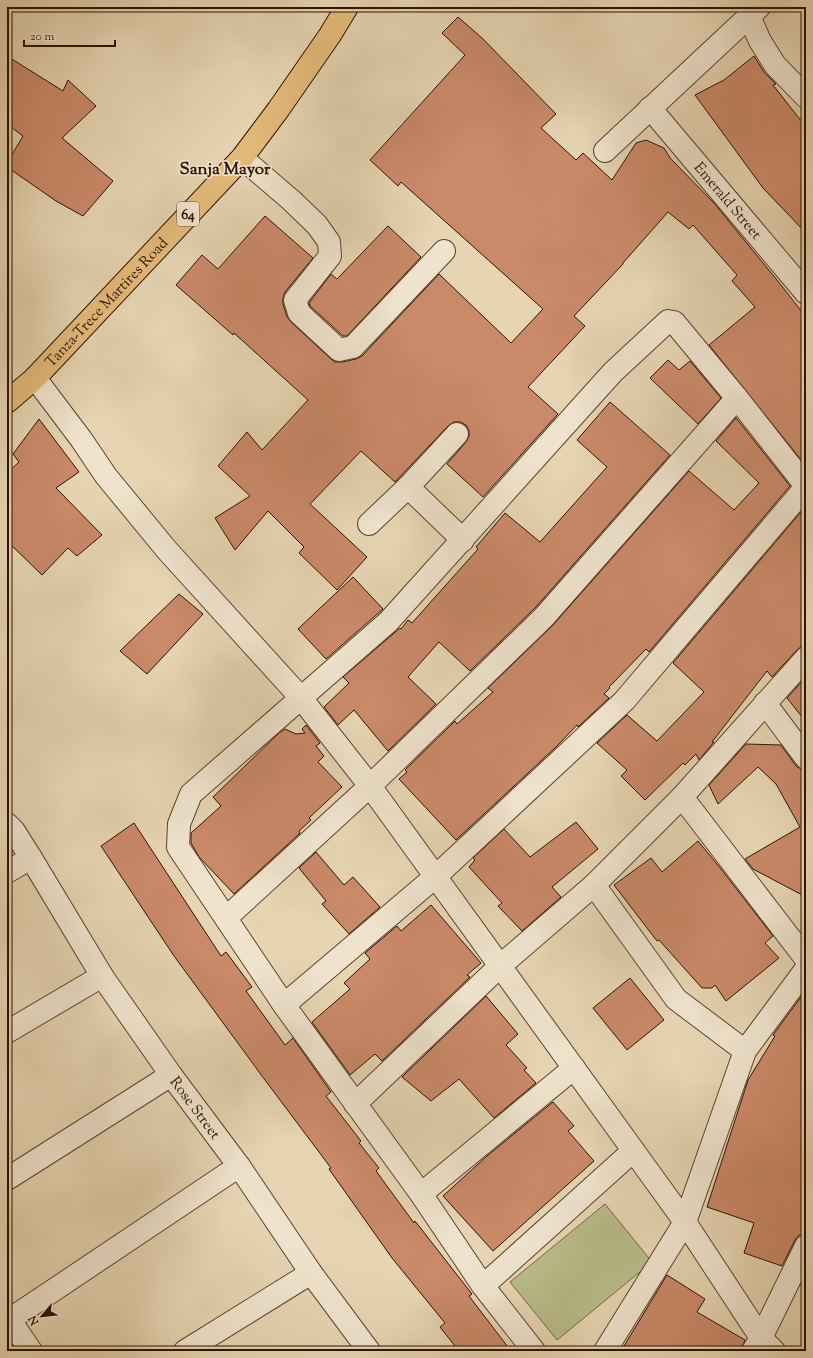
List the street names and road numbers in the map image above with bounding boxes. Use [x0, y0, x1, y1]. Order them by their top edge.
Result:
street label: Emerald Street [688, 158, 766, 245]
road number: 64 [177, 202, 199, 226]
street label: Tanza-Trece Martires Road [41, 233, 174, 373]
street label: Rose Street [164, 1073, 225, 1144]

